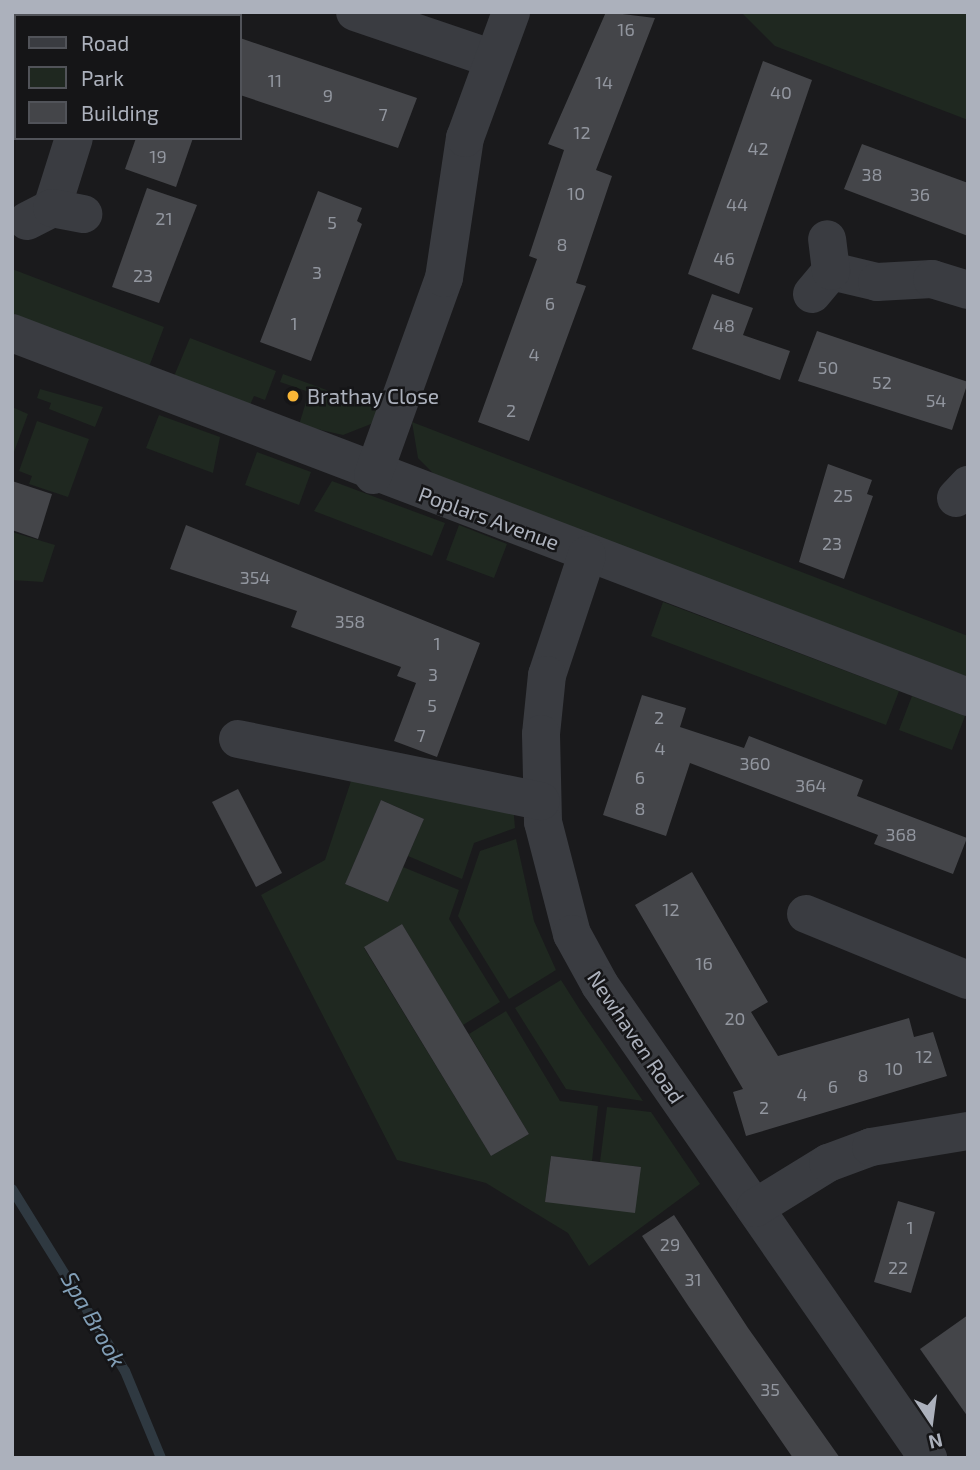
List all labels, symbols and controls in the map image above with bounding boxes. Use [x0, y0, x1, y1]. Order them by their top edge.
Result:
legend [14, 14, 242, 140]
house number: 16 [617, 18, 635, 40]
text: Road [81, 30, 129, 55]
text: Park [81, 65, 124, 90]
house number: 11 [268, 69, 282, 91]
house number: 14 [595, 71, 613, 93]
house number: 40 [770, 81, 792, 103]
house number: 9 [323, 84, 333, 106]
text: Building [81, 100, 159, 125]
house number: 7 [378, 103, 388, 125]
house number: 12 [573, 121, 591, 143]
house number: 42 [747, 137, 769, 159]
house number: 19 [149, 145, 167, 167]
house number: 38 [862, 163, 882, 185]
house number: 10 [567, 182, 585, 204]
house number: 36 [910, 183, 930, 205]
house number: 44 [726, 193, 748, 215]
house number: 21 [155, 207, 173, 229]
house number: 5 [327, 211, 337, 233]
house number: 8 [557, 233, 567, 255]
house number: 46 [713, 247, 735, 269]
house number: 3 [312, 261, 322, 283]
house number: 23 [133, 264, 153, 286]
house number: 6 [545, 292, 555, 314]
house number: 1 [290, 312, 298, 334]
house number: 48 [713, 314, 735, 336]
house number: 4 [528, 343, 540, 365]
house number: 50 [818, 356, 838, 378]
house number: 52 [872, 371, 892, 393]
place label: Brathay Close [307, 383, 440, 409]
marker: Brathay Close [285, 388, 301, 404]
house number: 54 [926, 389, 946, 411]
house number: 2 [506, 399, 516, 421]
street label: Poplars Avenue [415, 481, 563, 555]
house number: 25 [833, 484, 853, 506]
house number: 23 [822, 532, 842, 554]
house number: 354 [240, 566, 270, 588]
house number: 358 [335, 610, 365, 632]
house number: 1 [433, 632, 441, 654]
house number: 3 [428, 663, 438, 685]
house number: 5 [427, 694, 437, 716]
house number: 2 [654, 706, 664, 728]
house number: 7 [416, 724, 426, 746]
house number: 4 [654, 737, 666, 759]
house number: 360 [739, 752, 771, 774]
house number: 6 [635, 766, 645, 788]
house number: 364 [795, 774, 827, 796]
house number: 8 [635, 797, 645, 819]
house number: 368 [885, 823, 917, 845]
house number: 12 [662, 898, 680, 920]
house number: 16 [695, 952, 713, 974]
street label: Newhaven Road [582, 966, 690, 1108]
house number: 20 [725, 1007, 745, 1029]
house number: 12 [915, 1045, 933, 1067]
house number: 10 [885, 1057, 903, 1079]
house number: 8 [858, 1064, 868, 1086]
house number: 6 [828, 1075, 838, 1097]
house number: 4 [796, 1083, 808, 1105]
house number: 2 [759, 1096, 769, 1118]
house number: 1 [906, 1216, 914, 1238]
house number: 29 [660, 1233, 680, 1255]
house number: 22 [888, 1256, 908, 1278]
water label: Spa Brook [56, 1266, 132, 1372]
house number: 31 [684, 1268, 702, 1290]
house number: 35 [760, 1378, 780, 1400]
north arrow [896, 1386, 966, 1456]
text: N [927, 1429, 945, 1455]

